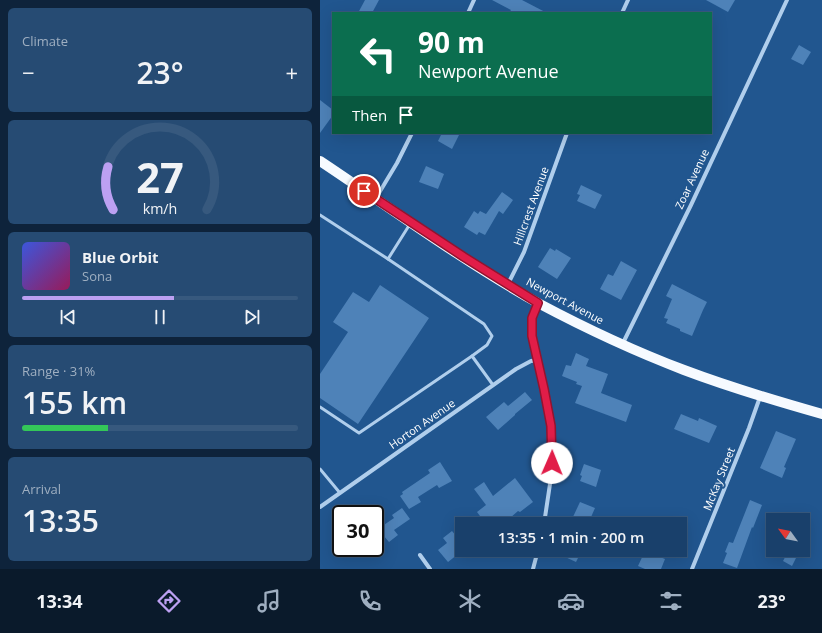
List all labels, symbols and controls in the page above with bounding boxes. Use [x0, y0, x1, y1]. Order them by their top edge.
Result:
text: 90 m [418, 23, 485, 61]
icon: left [352, 28, 404, 80]
text: Climate [22, 32, 68, 50]
text: 23° [136, 52, 184, 93]
text: − [22, 57, 35, 87]
text: + [285, 57, 298, 87]
text: Newport Avenue [418, 59, 559, 83]
icon: arrive [395, 104, 417, 126]
text: Then [352, 105, 387, 125]
street label: Zoar Avenue [671, 146, 712, 211]
text: 27 [136, 149, 184, 205]
street label: Hillcrest Avenue [509, 164, 552, 247]
pin [347, 174, 381, 208]
icon: arrive [353, 180, 375, 202]
text: km/h [143, 199, 177, 218]
text: Blue Orbit [82, 247, 159, 267]
text: Sona [82, 267, 112, 285]
street label: Newport Avenue [524, 274, 607, 327]
icon: previous [57, 306, 79, 328]
icon: pause [149, 306, 171, 328]
icon: next [241, 306, 263, 328]
text: Range · 31% [22, 362, 95, 380]
text: 155 km [22, 382, 127, 423]
street label: Horton Avenue [386, 395, 458, 452]
position arrow [531, 442, 573, 484]
street label: McKay Street [699, 445, 738, 513]
text: Arrival [22, 480, 61, 498]
text: 13:35 [22, 500, 99, 541]
speed limit sign: 30 [332, 505, 384, 557]
north arrow [766, 513, 810, 557]
map controls [766, 513, 810, 557]
text: 13:35 · 1 min · 200 m [498, 527, 644, 547]
icon: directions [155, 587, 183, 615]
icon: music [255, 587, 283, 615]
icon: phone [356, 587, 384, 615]
icon: climate [456, 587, 484, 615]
icon: car [557, 587, 585, 615]
icon: filters [657, 587, 685, 615]
text: 13:34 [36, 589, 83, 613]
text: 23° [757, 589, 786, 613]

